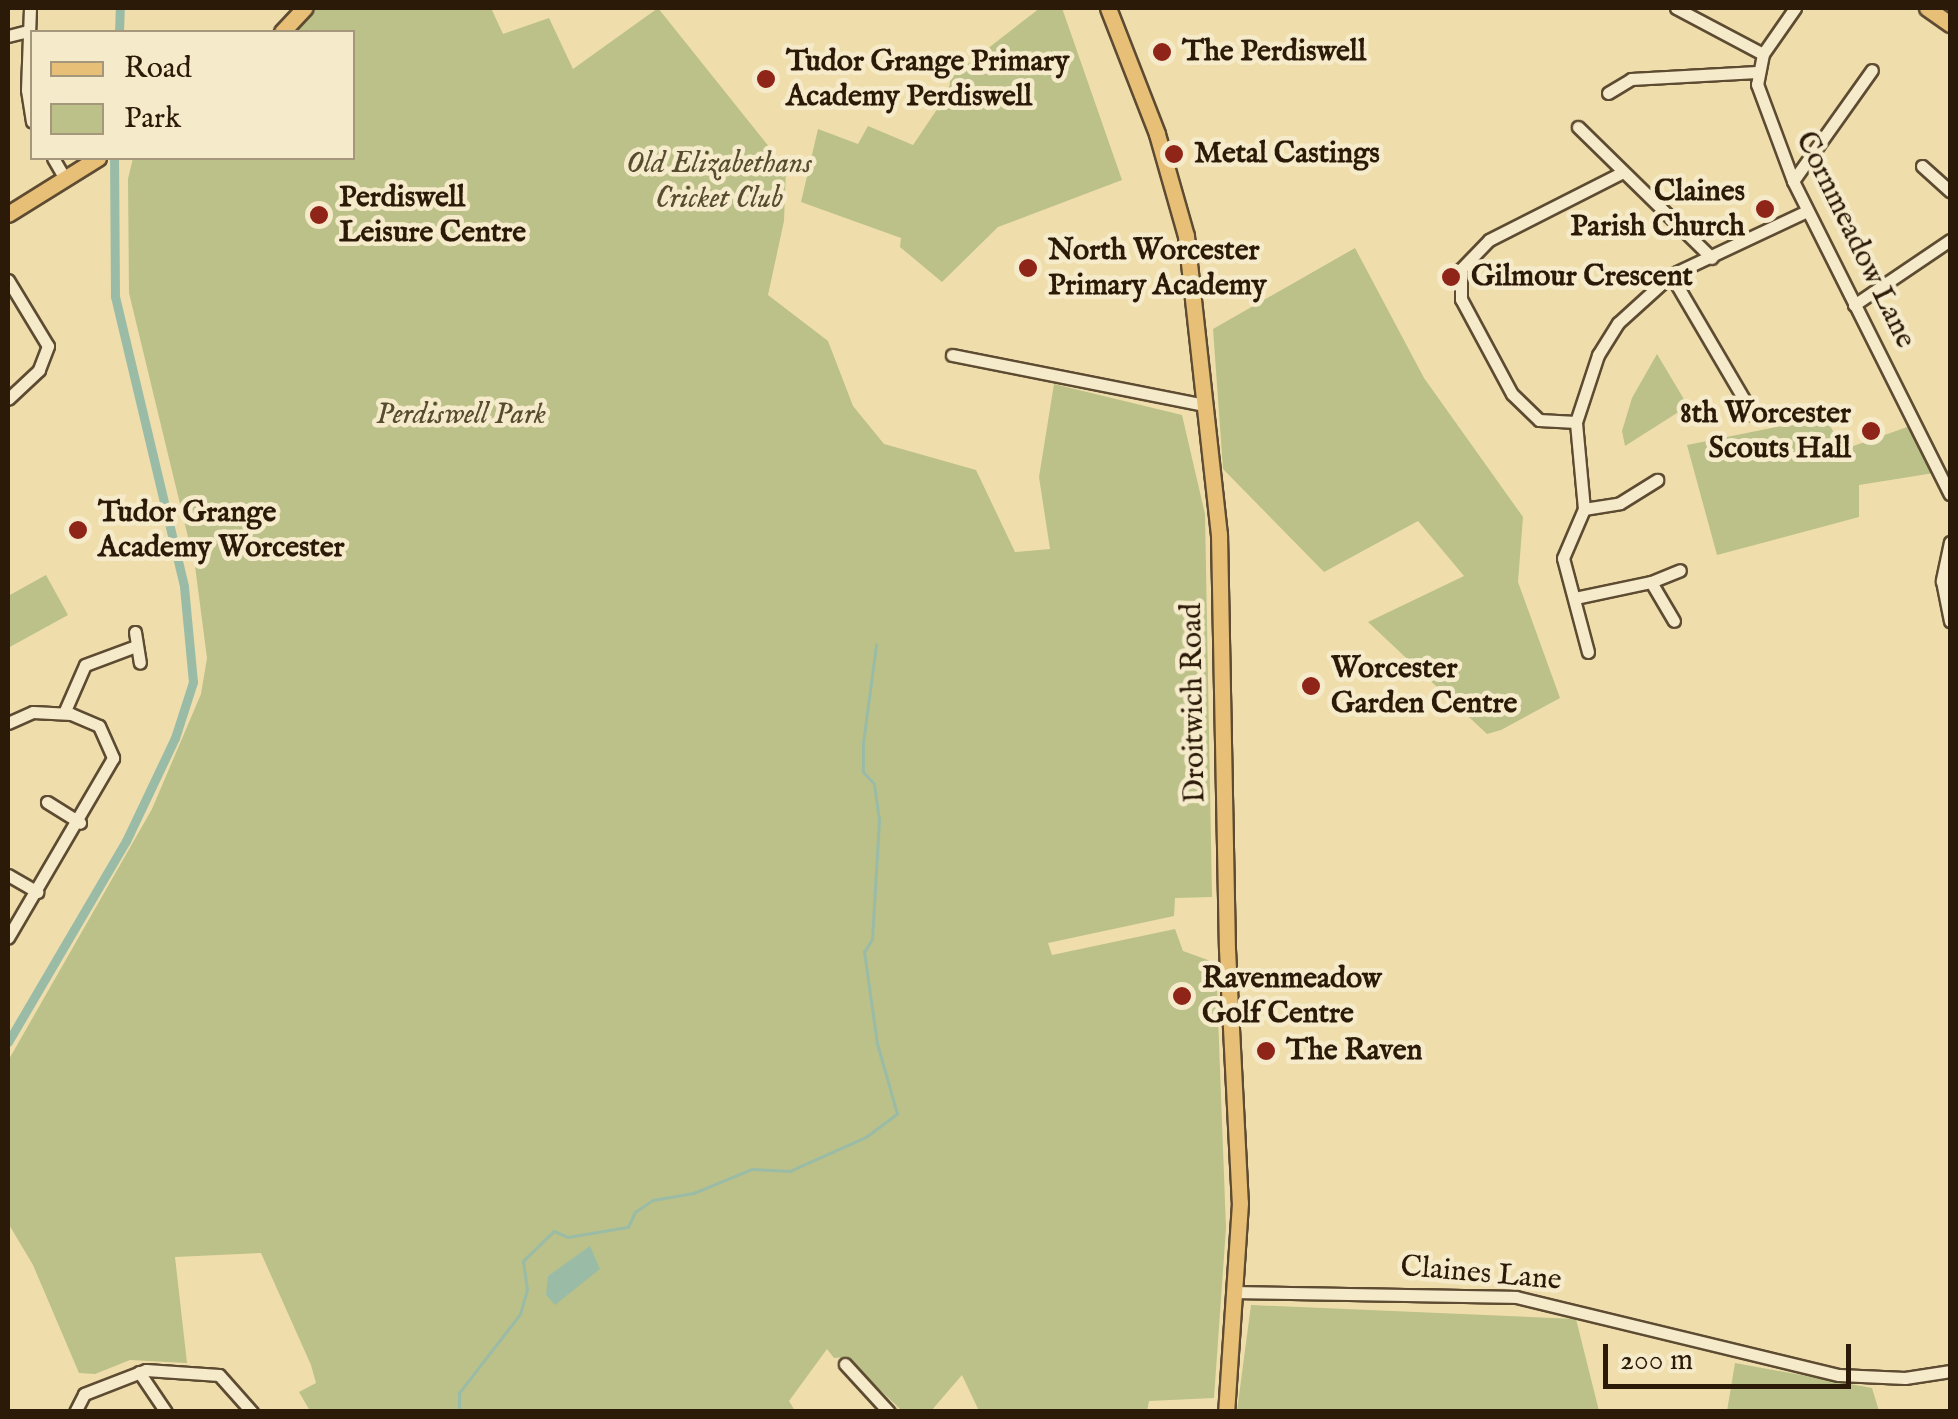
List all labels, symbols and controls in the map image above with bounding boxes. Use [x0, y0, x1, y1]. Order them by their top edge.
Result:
legend [30, 30, 355, 160]
place label: The Perdiswell [1182, 34, 1366, 70]
marker: The Perdiswell [1151, 41, 1173, 63]
place label: Tudor Grange Primary Academy Perdiswell [786, 44, 1069, 114]
text: Road [124, 50, 192, 88]
marker: Tudor Grange Primary Academy Perdiswell [755, 68, 777, 90]
text: Park [124, 100, 181, 138]
street label: Cornmeadow Lane [1787, 126, 1923, 354]
place label: Metal Castings [1194, 136, 1380, 172]
marker: Metal Castings [1163, 143, 1185, 165]
park label: Old Elizabethans Cricket Club [626, 146, 812, 216]
place label: Claines Parish Church [1570, 174, 1745, 244]
place label: Perdiswell Leisure Centre [339, 180, 526, 250]
marker: Claines Parish Church [1754, 198, 1776, 220]
marker: Perdiswell Leisure Centre [308, 204, 330, 226]
place label: North Worcester Primary Academy [1048, 233, 1266, 304]
marker: North Worcester Primary Academy [1017, 257, 1039, 279]
place label: Gilmour Crescent [1471, 259, 1693, 295]
marker: Gilmour Crescent [1440, 266, 1462, 288]
place label: 8th Worcester Scouts Hall [1680, 396, 1851, 466]
park label: Perdiswell Park [376, 397, 546, 433]
marker: 8th Worcester Scouts Hall [1860, 420, 1882, 442]
place label: Tudor Grange Academy Worcester [98, 495, 345, 566]
marker: Tudor Grange Academy Worcester [67, 519, 89, 541]
street label: Droitwich Road [1174, 603, 1214, 803]
place label: Worcester Garden Centre [1331, 651, 1517, 722]
marker: Worcester Garden Centre [1300, 675, 1322, 697]
place label: Ravenmeadow Golf Centre [1202, 961, 1382, 1032]
marker: Ravenmeadow Golf Centre [1171, 985, 1193, 1007]
place label: The Raven [1286, 1033, 1422, 1069]
marker: The Raven [1255, 1040, 1277, 1062]
street label: Claines Lane [1399, 1249, 1563, 1299]
scale bar [1608, 1324, 1856, 1386]
text: 200 m [1620, 1342, 1693, 1380]

